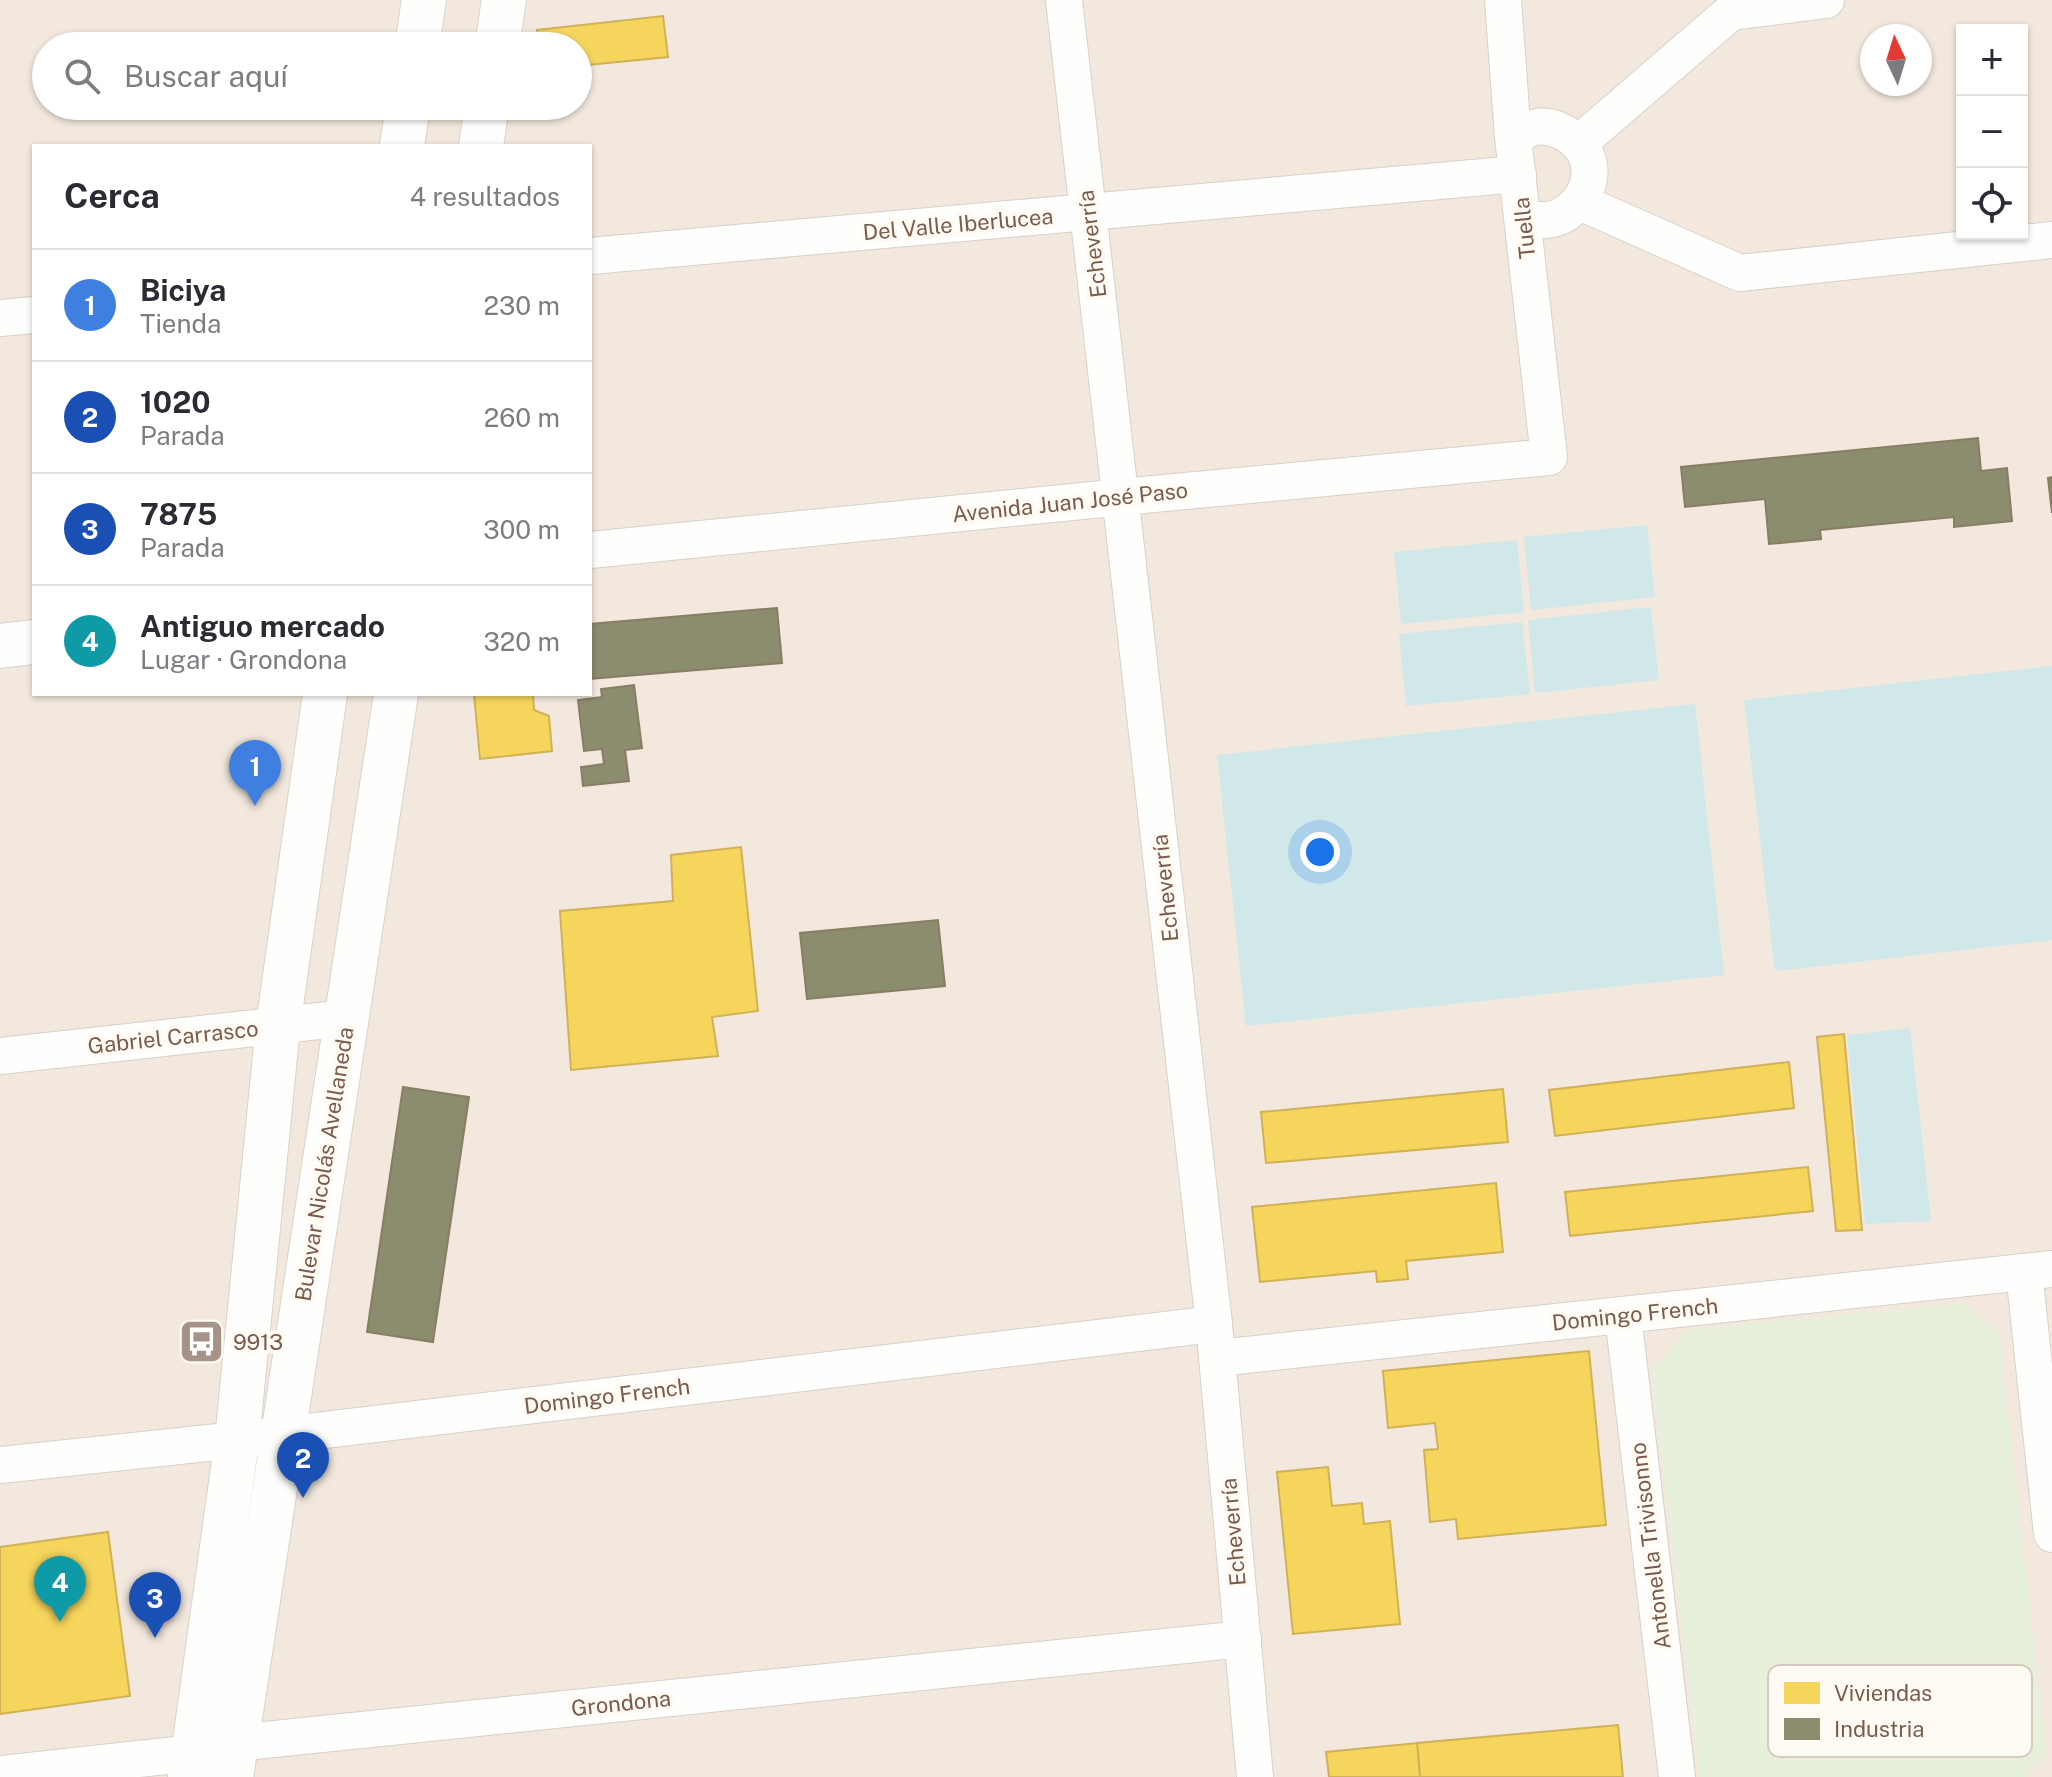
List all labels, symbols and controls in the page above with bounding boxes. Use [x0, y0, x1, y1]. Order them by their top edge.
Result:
north arrow [1860, 24, 1932, 96]
map controls [1956, 24, 2028, 240]
button: + [1956, 24, 2028, 96]
search box [32, 32, 592, 120]
icon: search [60, 54, 104, 98]
text: Buscar aquí [124, 58, 288, 94]
button: − [1956, 96, 2028, 168]
button: locate [1956, 168, 2028, 240]
text: Cerca [64, 176, 160, 216]
text: 4 resultados [410, 181, 560, 212]
street label: Echeverría [1072, 189, 1112, 299]
street label: Tuella [1508, 196, 1540, 260]
street label: Del Valle Iberlucea [862, 203, 1054, 245]
text: Biciya [140, 272, 226, 308]
text: 1 [84, 290, 96, 321]
text: 230 m [484, 290, 560, 321]
text: Tienda [140, 308, 221, 339]
text: 1020 [140, 384, 211, 420]
text: 2 [82, 402, 98, 433]
text: 260 m [484, 402, 560, 433]
text: Parada [140, 420, 225, 451]
street label: Avenida Juan José Paso [951, 477, 1189, 527]
text: 7875 [140, 496, 217, 532]
text: 3 [81, 514, 99, 545]
text: 300 m [483, 514, 560, 545]
text: Parada [140, 532, 225, 563]
text: Antiguo mercado [140, 608, 385, 644]
text: 4 [81, 626, 99, 657]
text: 320 m [483, 626, 560, 657]
text: Lugar · Grondona [140, 644, 347, 675]
pin: 1 [229, 740, 281, 806]
your location [1300, 832, 1340, 872]
street label: Echeverría [1146, 833, 1184, 943]
street label: Gabriel Carrasco [86, 1015, 260, 1059]
street label: Bulevar Nicolás Avellaneda [289, 1025, 359, 1303]
street label: Domingo French [1551, 1292, 1719, 1336]
bus stop icon: 9913 [178, 1318, 226, 1366]
place label: 9913 [233, 1329, 283, 1355]
street label: Domingo French [522, 1373, 692, 1419]
pin: 2 [277, 1432, 329, 1498]
street label: Antonella Trivisonno [1624, 1441, 1676, 1651]
street label: Echeverría [1215, 1477, 1251, 1587]
pin: 4 [34, 1556, 86, 1622]
pin: 3 [129, 1572, 181, 1638]
legend [1768, 1665, 2032, 1757]
text: Viviendas [1834, 1680, 1932, 1706]
street label: Grondona [570, 1685, 672, 1721]
text: Industria [1834, 1716, 1924, 1742]

